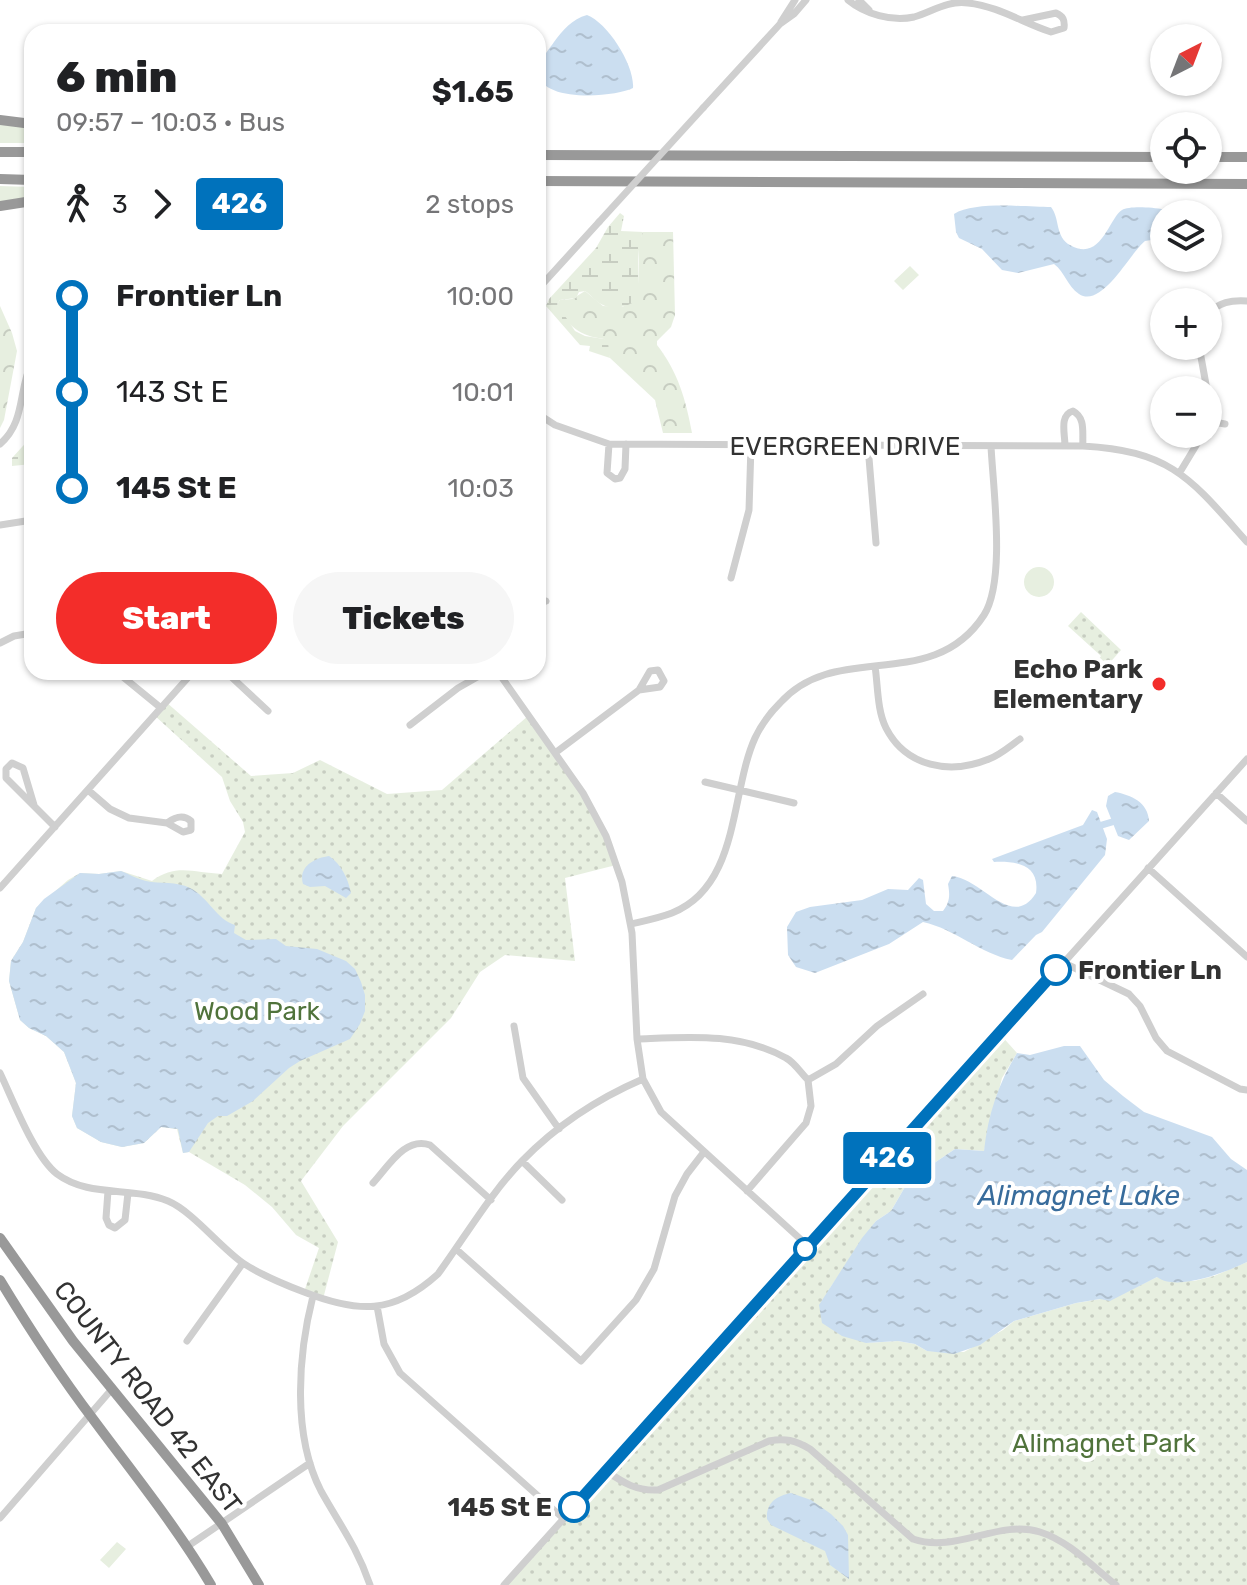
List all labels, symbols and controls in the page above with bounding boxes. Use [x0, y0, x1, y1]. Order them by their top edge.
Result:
north arrow [1150, 24, 1222, 96]
map controls [1150, 24, 1222, 448]
text: 6 min [56, 51, 177, 103]
text: $1.65 [432, 74, 514, 110]
text: 09:57 – 10:03 · Bus [56, 107, 285, 138]
button: locate [1150, 112, 1222, 184]
icon: walk [56, 182, 100, 226]
icon: forward [140, 182, 184, 226]
text: 426 [212, 187, 267, 220]
text: 3 [112, 189, 128, 220]
text: 2 stops [425, 189, 514, 220]
button: layers [1150, 200, 1222, 272]
text: Frontier Ln [116, 278, 282, 314]
text: 10:00 [447, 281, 514, 312]
button: + [1150, 288, 1222, 360]
text: 143 St E [116, 374, 229, 410]
button: − [1150, 376, 1222, 448]
text: 10:01 [452, 377, 514, 408]
street label: EVERGREEN DRIVE [730, 431, 960, 462]
text: 145 St E [116, 470, 237, 506]
text: 10:03 [448, 473, 514, 504]
button: Start [56, 572, 277, 664]
button: Tickets [293, 572, 514, 664]
place label: Echo Park Elementary [993, 654, 1144, 715]
marker: Echo Park Elementary [1150, 675, 1168, 693]
marker: Frontier Ln [1041, 955, 1071, 985]
place label: Frontier Ln [1078, 955, 1222, 986]
park label: Wood Park [194, 996, 321, 1027]
line badge: 426 [841, 1132, 933, 1184]
text: 426 [859, 1141, 915, 1174]
water label: Alimagnet Lake [976, 1179, 1180, 1212]
unlabelled marker [794, 1238, 816, 1260]
street label: COUNTY ROAD 42 EAST [47, 1275, 248, 1520]
park label: Alimagnet Park [1012, 1428, 1197, 1459]
place label: 145 St E [447, 1492, 552, 1523]
marker: 145 St E [559, 1492, 589, 1522]

